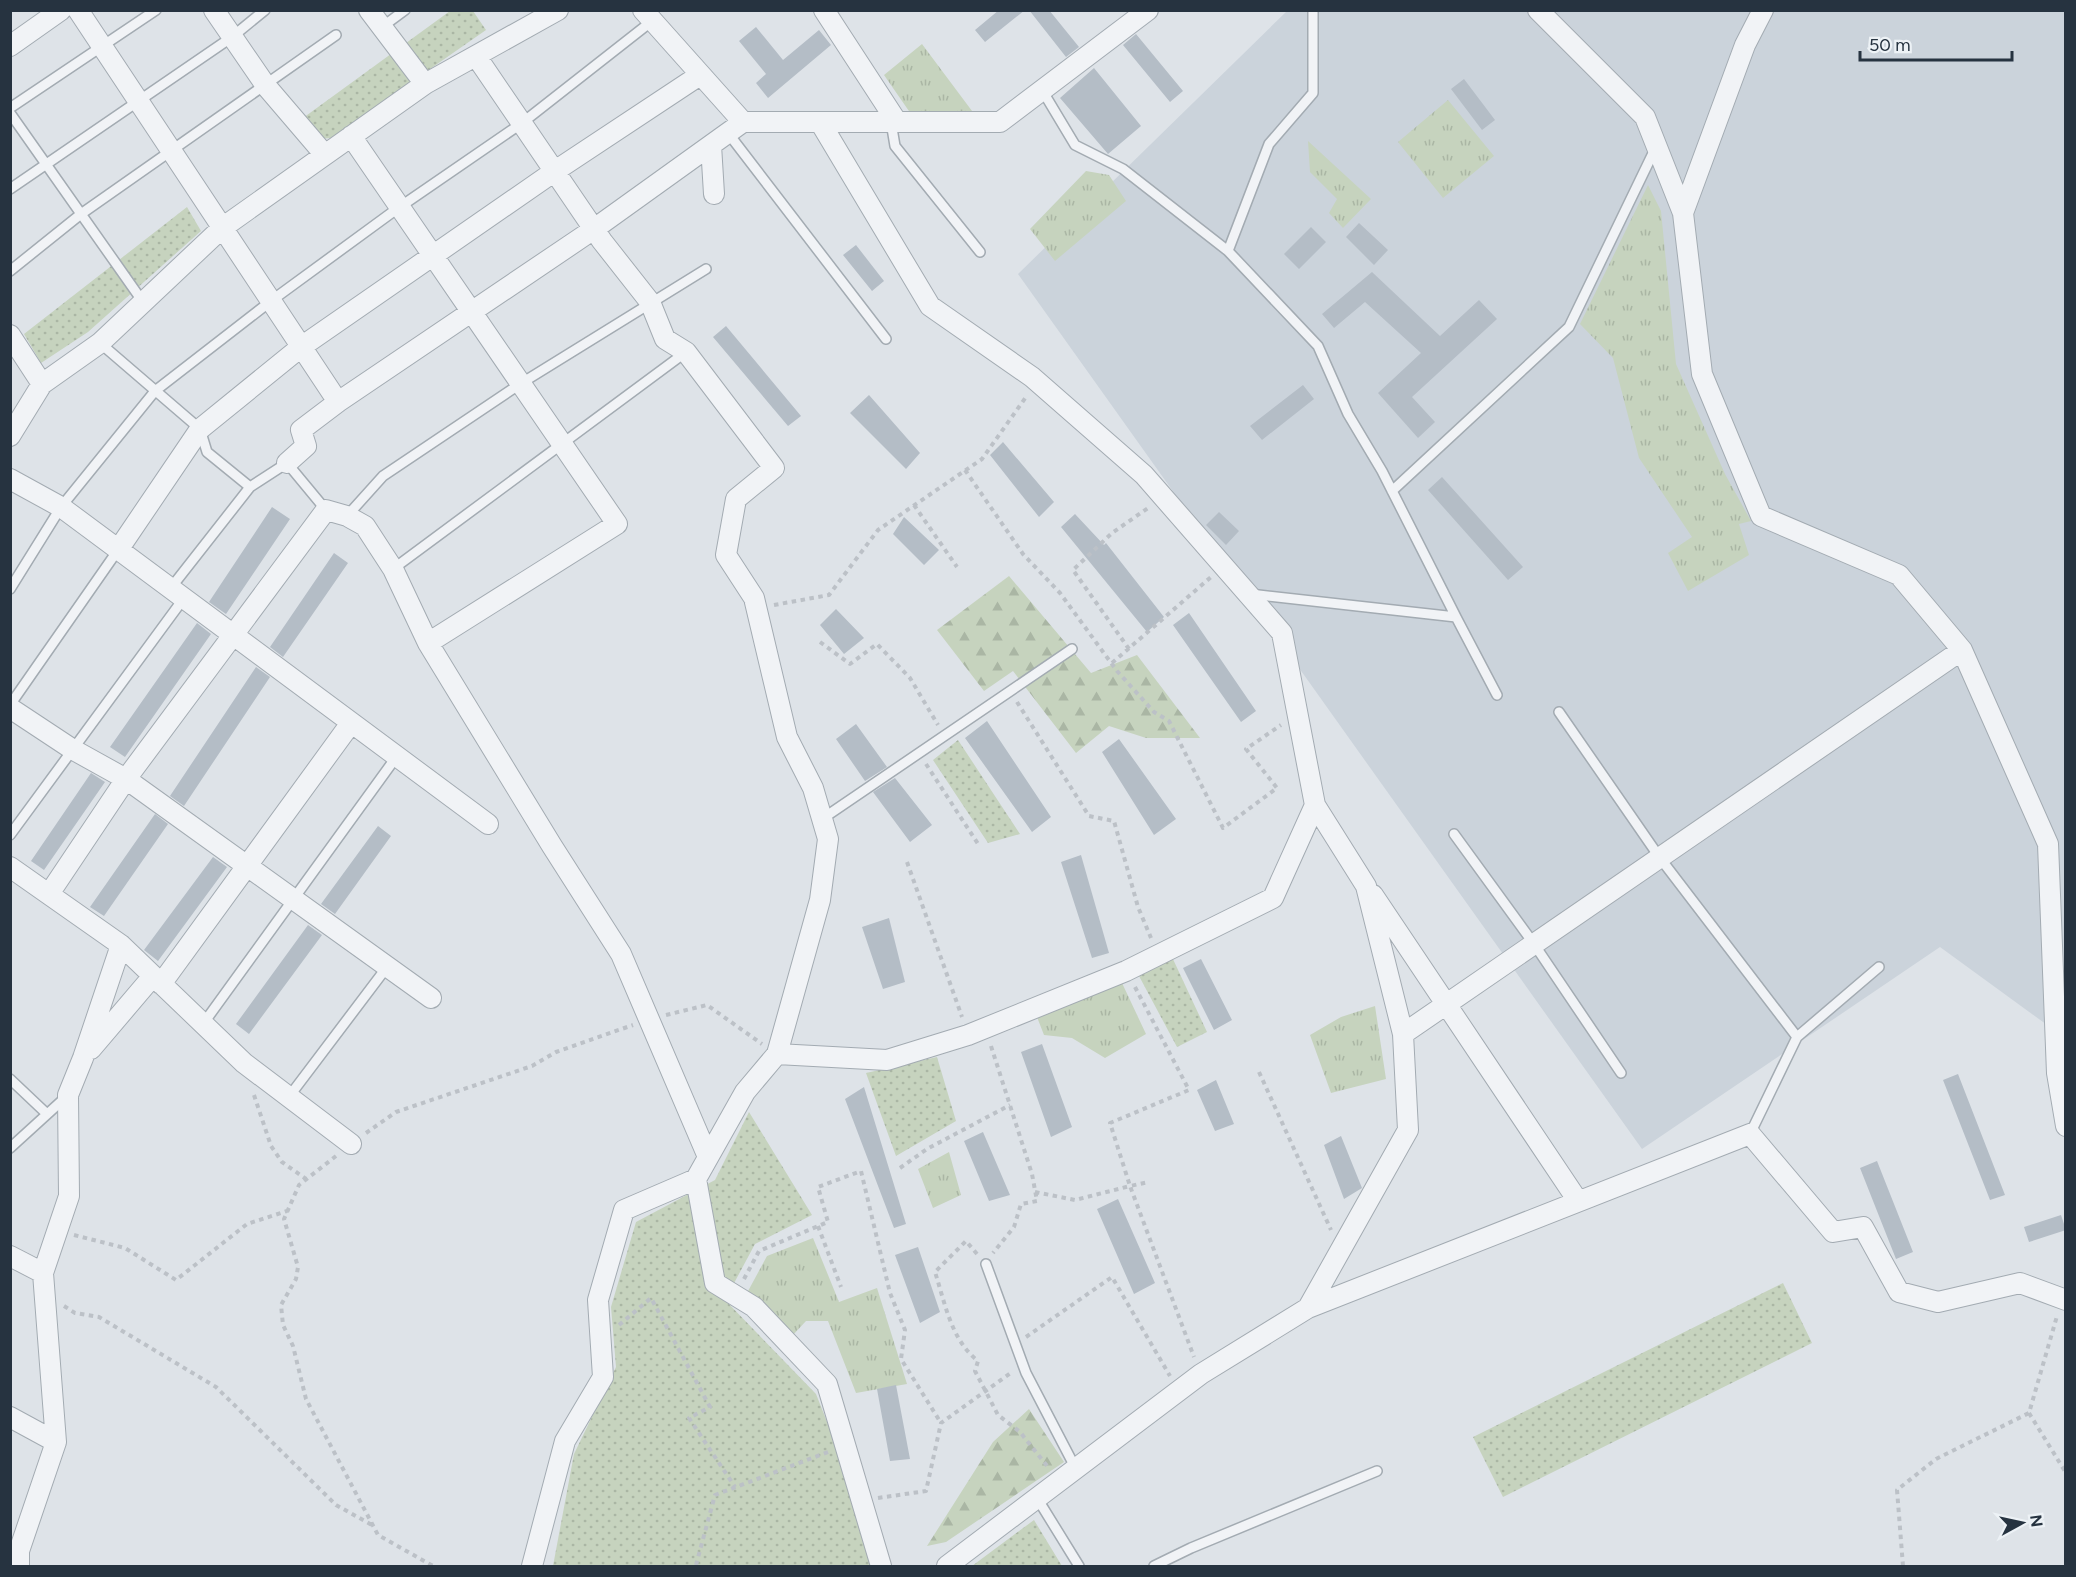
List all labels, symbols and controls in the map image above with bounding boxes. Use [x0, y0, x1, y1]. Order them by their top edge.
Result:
scale bar [1860, 24, 2012, 62]
text: 50 m [1869, 34, 1911, 56]
north arrow [1992, 1493, 2052, 1553]
text: N [2026, 1514, 2047, 1528]

